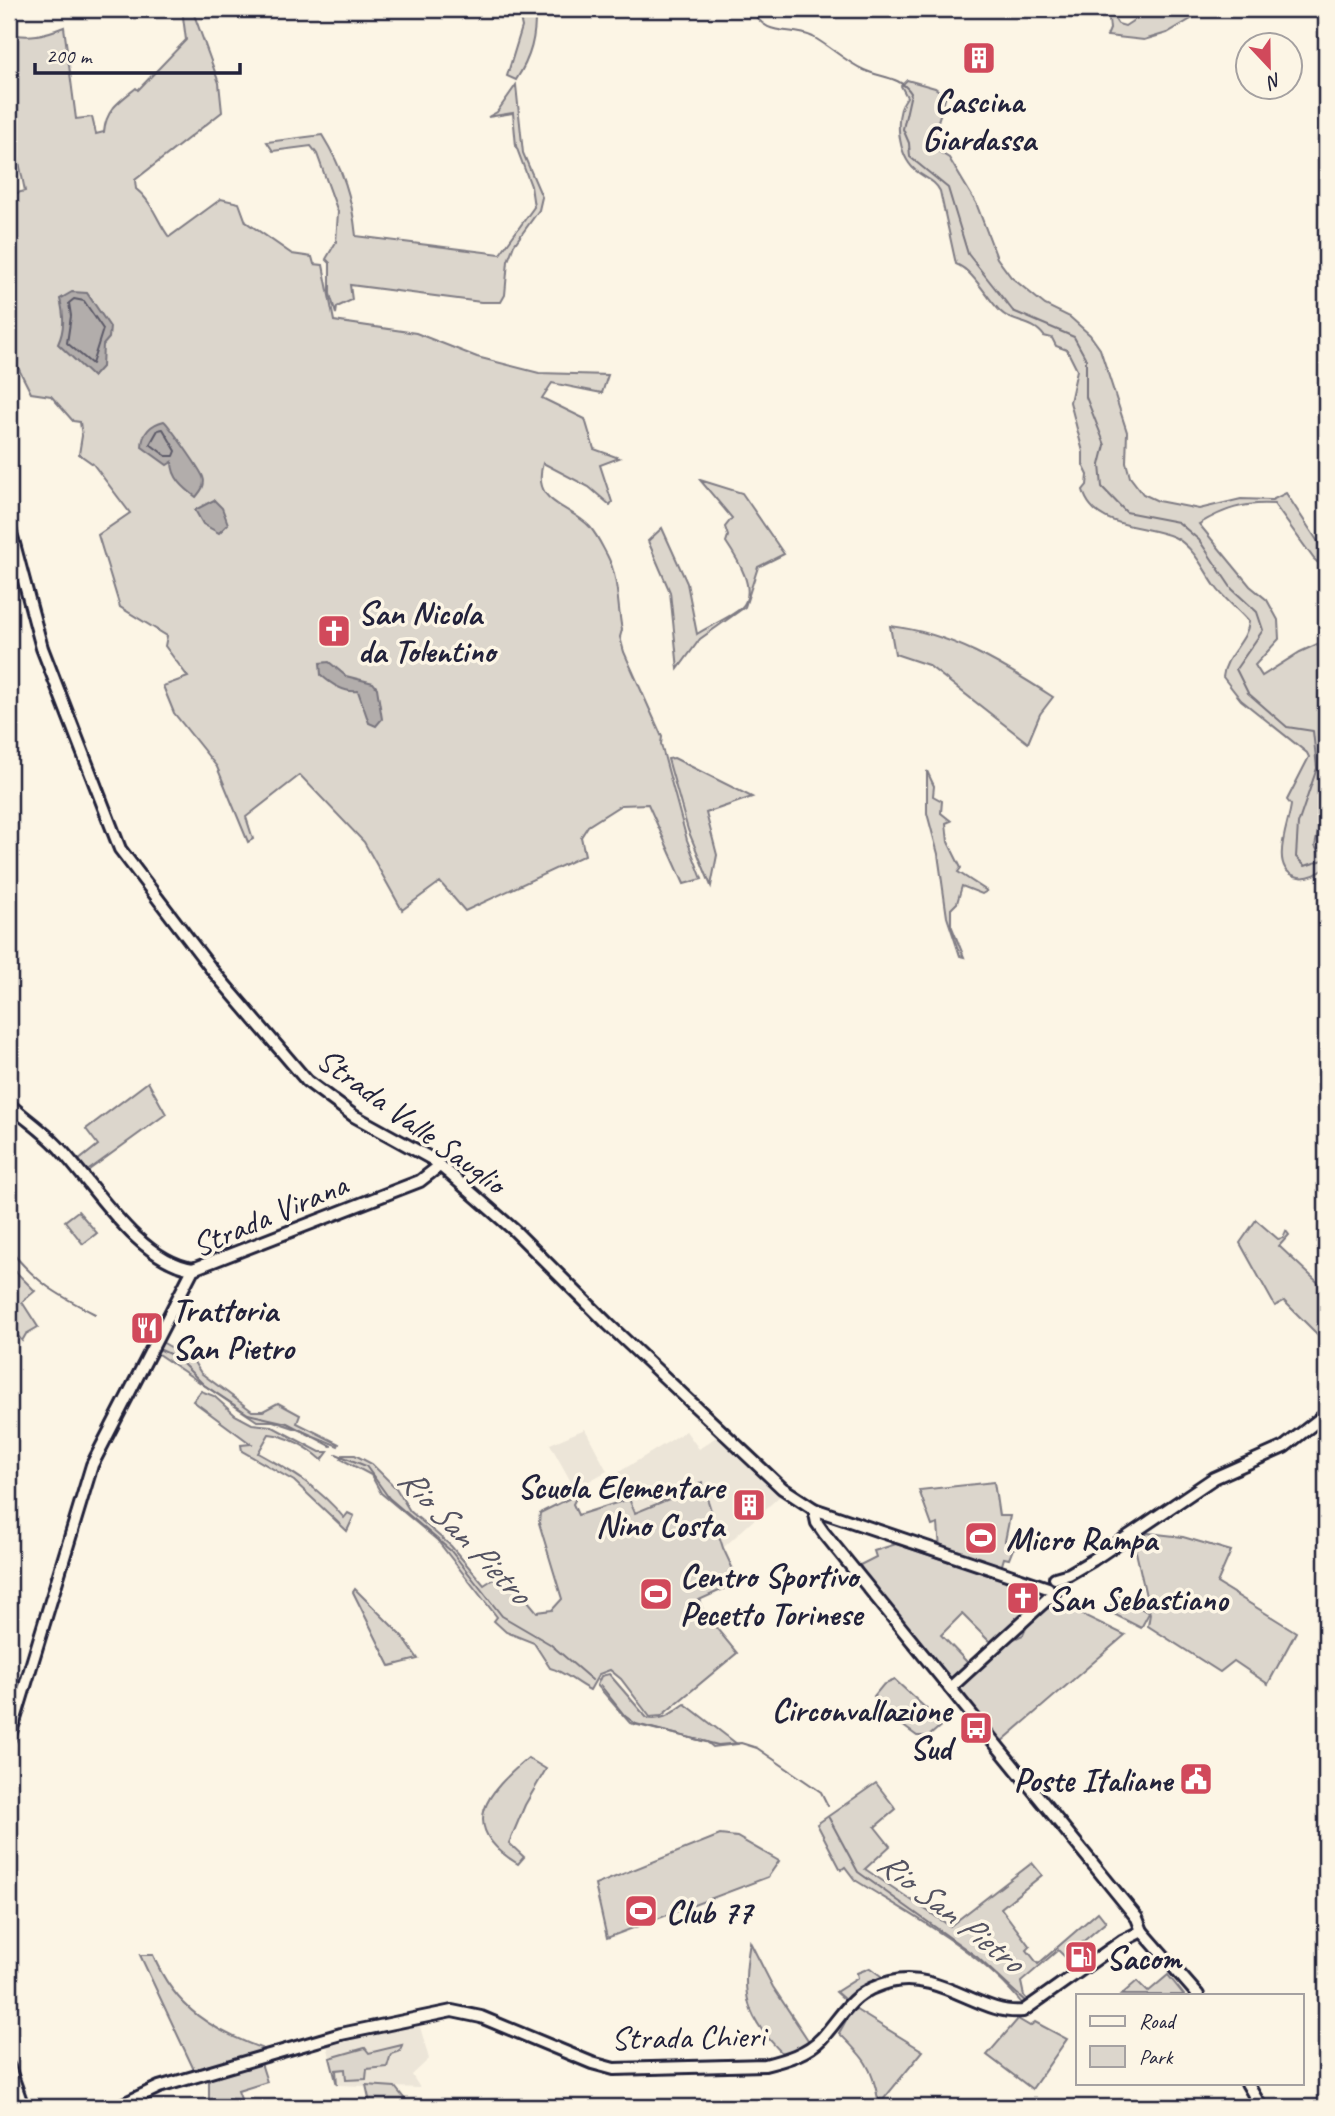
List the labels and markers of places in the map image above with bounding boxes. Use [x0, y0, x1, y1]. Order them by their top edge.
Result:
building icon: Cascina Giardassa [960, 39, 998, 77]
place label: Cascina Giardassa [922, 80, 1038, 160]
place label: San Nicola da Tolentino [358, 592, 498, 672]
church icon: San Nicola da Tolentino [315, 612, 353, 650]
place label: Trattoria San Pietro [172, 1289, 296, 1369]
restaurant icon: Trattoria San Pietro [128, 1309, 166, 1347]
place label: Scuola Elementare Nino Costa [517, 1466, 727, 1546]
building icon: Scuola Elementare Nino Costa [730, 1486, 768, 1524]
place label: Micro Rampa [1006, 1518, 1159, 1560]
sports icon: Micro Rampa [962, 1519, 1000, 1557]
place label: Centro Sportivo Pecetto Torinese [680, 1555, 865, 1635]
sports icon: Centro Sportivo Pecetto Torinese [637, 1575, 675, 1613]
place label: San Sebastiano [1048, 1578, 1229, 1620]
church icon: San Sebastiano [1004, 1579, 1042, 1617]
place label: Circonvallazione Sud [772, 1689, 957, 1769]
bus stop icon: Circonvallazione Sud [957, 1709, 995, 1747]
place label: Poste Italiane [1014, 1759, 1175, 1801]
public building icon: Poste Italiane [1177, 1760, 1215, 1798]
place label: Club 77 [666, 1891, 755, 1933]
sports icon: Club 77 [622, 1892, 660, 1930]
place label: Sacom [1106, 1937, 1183, 1979]
fuel station icon: Sacom [1062, 1938, 1100, 1976]

